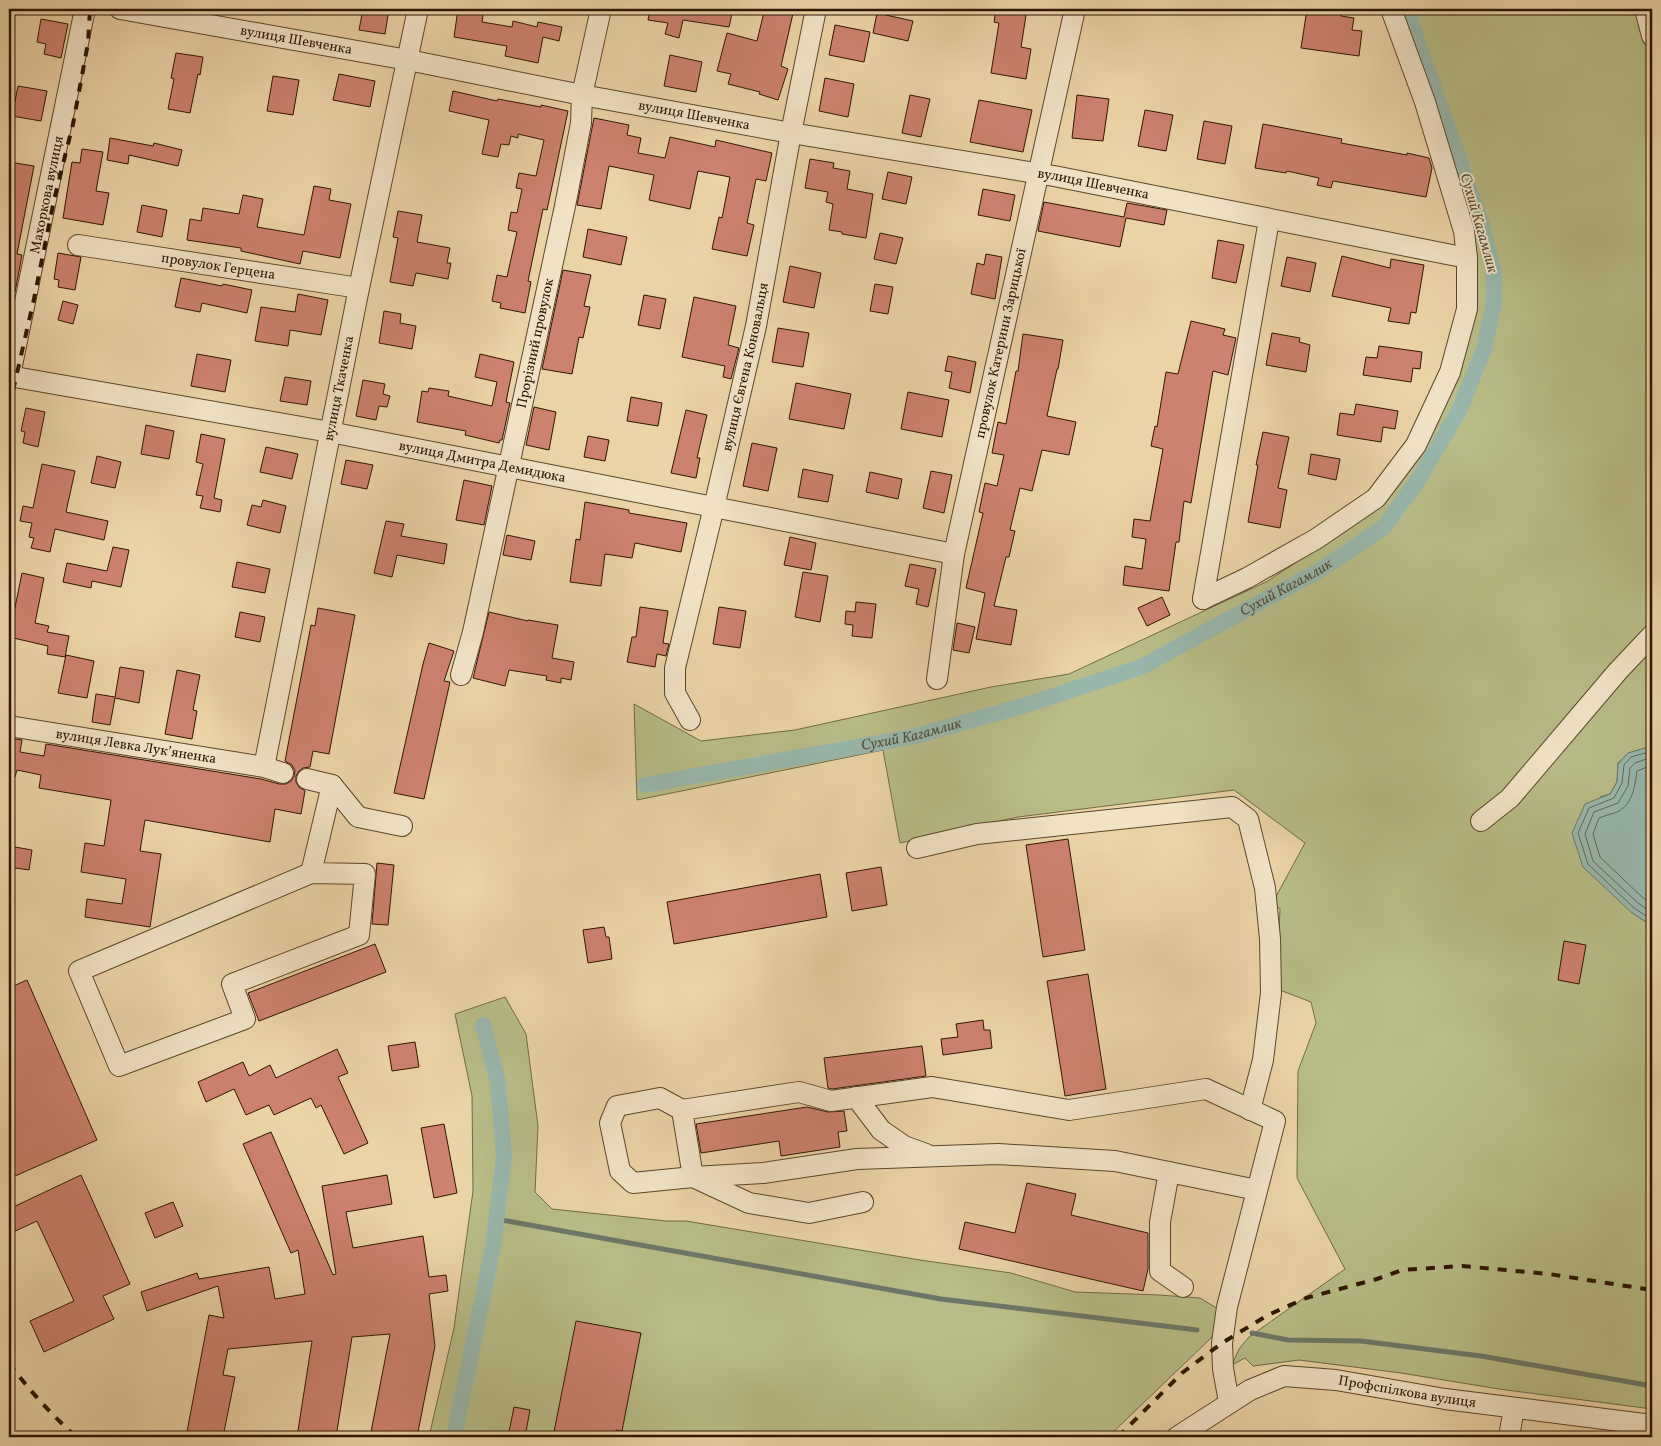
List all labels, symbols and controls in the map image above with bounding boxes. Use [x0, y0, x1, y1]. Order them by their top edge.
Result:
street label: вулиця Шевченка [239, 21, 354, 59]
street label: вулиця Шевченка [637, 96, 752, 135]
street label: Махоркова вулиця [26, 134, 68, 255]
street label: вулиця Шевченка [1036, 164, 1151, 204]
water label: Сухий Кагамлик [1454, 171, 1502, 276]
street label: провулок Катерини Зарицької [970, 246, 1031, 440]
street label: провулок Герцена [160, 248, 277, 285]
street label: Прорізний провулок [512, 276, 559, 410]
street label: вулиця Євгена Коновальця [718, 281, 773, 453]
street label: вулиця Ткаченка [319, 334, 359, 443]
street label: вулиця Дмитра Демидюка [397, 436, 567, 487]
water label: Сухий Кагамлик [1236, 554, 1337, 622]
water label: Сухий Кагамлик [859, 713, 965, 756]
street label: вулиця Левка Лукʼяненка [54, 725, 218, 769]
street label: Профспілкова вулиця [1337, 1371, 1477, 1412]

